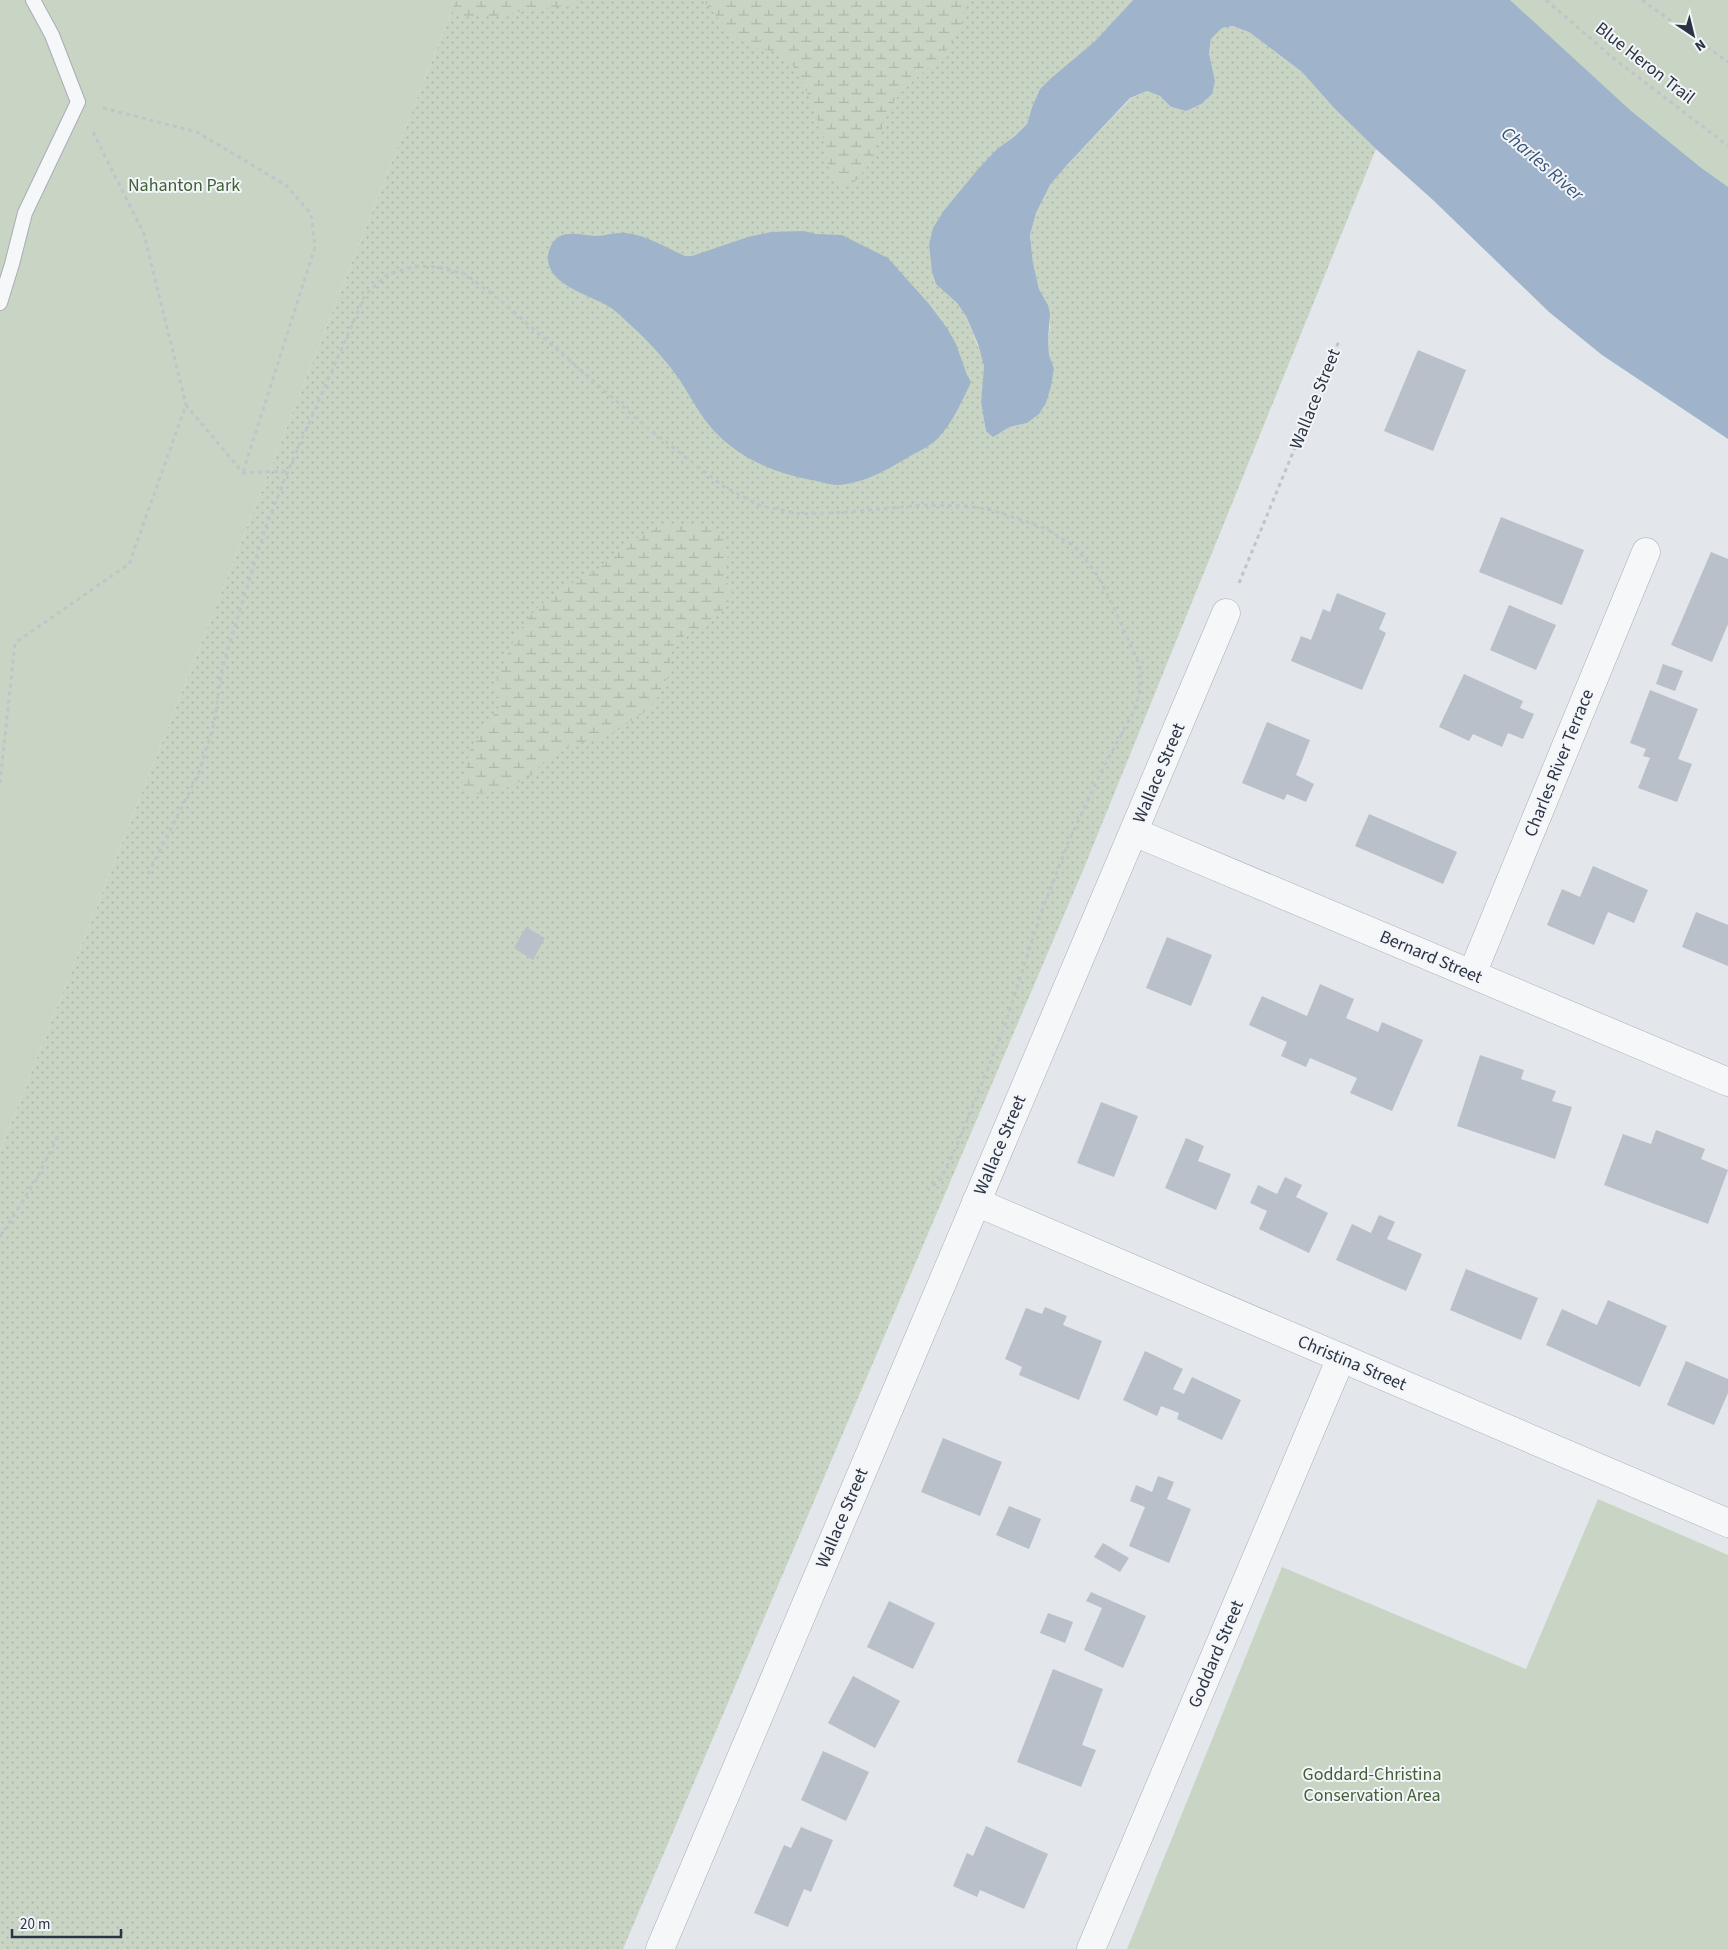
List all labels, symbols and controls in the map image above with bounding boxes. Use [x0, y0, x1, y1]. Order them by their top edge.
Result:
north arrow [1668, 10, 1718, 60]
street label: Blue Heron Trail [1590, 16, 1700, 110]
text: N [1690, 34, 1709, 56]
water label: Charles River [1495, 121, 1590, 208]
park label: Nahanton Park [128, 173, 240, 198]
street label: Wallace Street [1283, 345, 1347, 453]
street label: Charles River Terrace [1518, 685, 1600, 841]
street label: Wallace Street [1127, 719, 1191, 827]
street label: Bernard Street [1376, 924, 1486, 990]
street label: Wallace Street [968, 1091, 1032, 1199]
street label: Christina Street [1294, 1329, 1410, 1397]
street label: Wallace Street [810, 1464, 874, 1572]
street label: Goddard Street [1182, 1596, 1250, 1712]
park label: Goddard-Christina Conservation Area [1303, 1762, 1441, 1808]
scale bar [12, 1906, 121, 1938]
text: 20 m [20, 1914, 50, 1935]

